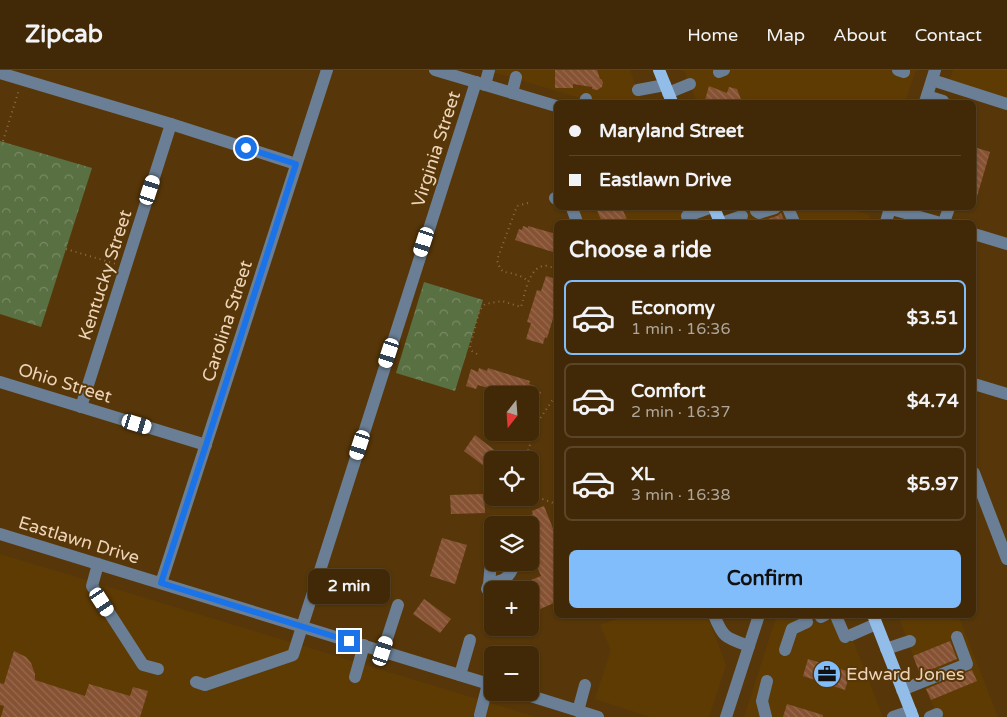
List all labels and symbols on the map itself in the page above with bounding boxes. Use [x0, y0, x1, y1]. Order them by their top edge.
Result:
street label: Virginia Street [407, 88, 465, 210]
route start [235, 137, 257, 159]
car [138, 173, 161, 207]
street label: Kentucky Street [74, 207, 137, 343]
car [412, 225, 435, 259]
street label: Carolina Street [197, 257, 257, 384]
car [377, 336, 400, 370]
street label: Ohio Street [15, 358, 115, 408]
north arrow [484, 386, 539, 441]
car [120, 412, 153, 436]
car [348, 428, 371, 462]
street label: Eastlawn Drive [16, 511, 142, 569]
callout: 2 min [308, 568, 390, 604]
car [87, 585, 116, 619]
route end [338, 630, 360, 652]
car [371, 634, 394, 668]
office icon: Edward Jones [812, 659, 842, 689]
place label: Edward Jones [846, 663, 965, 685]

